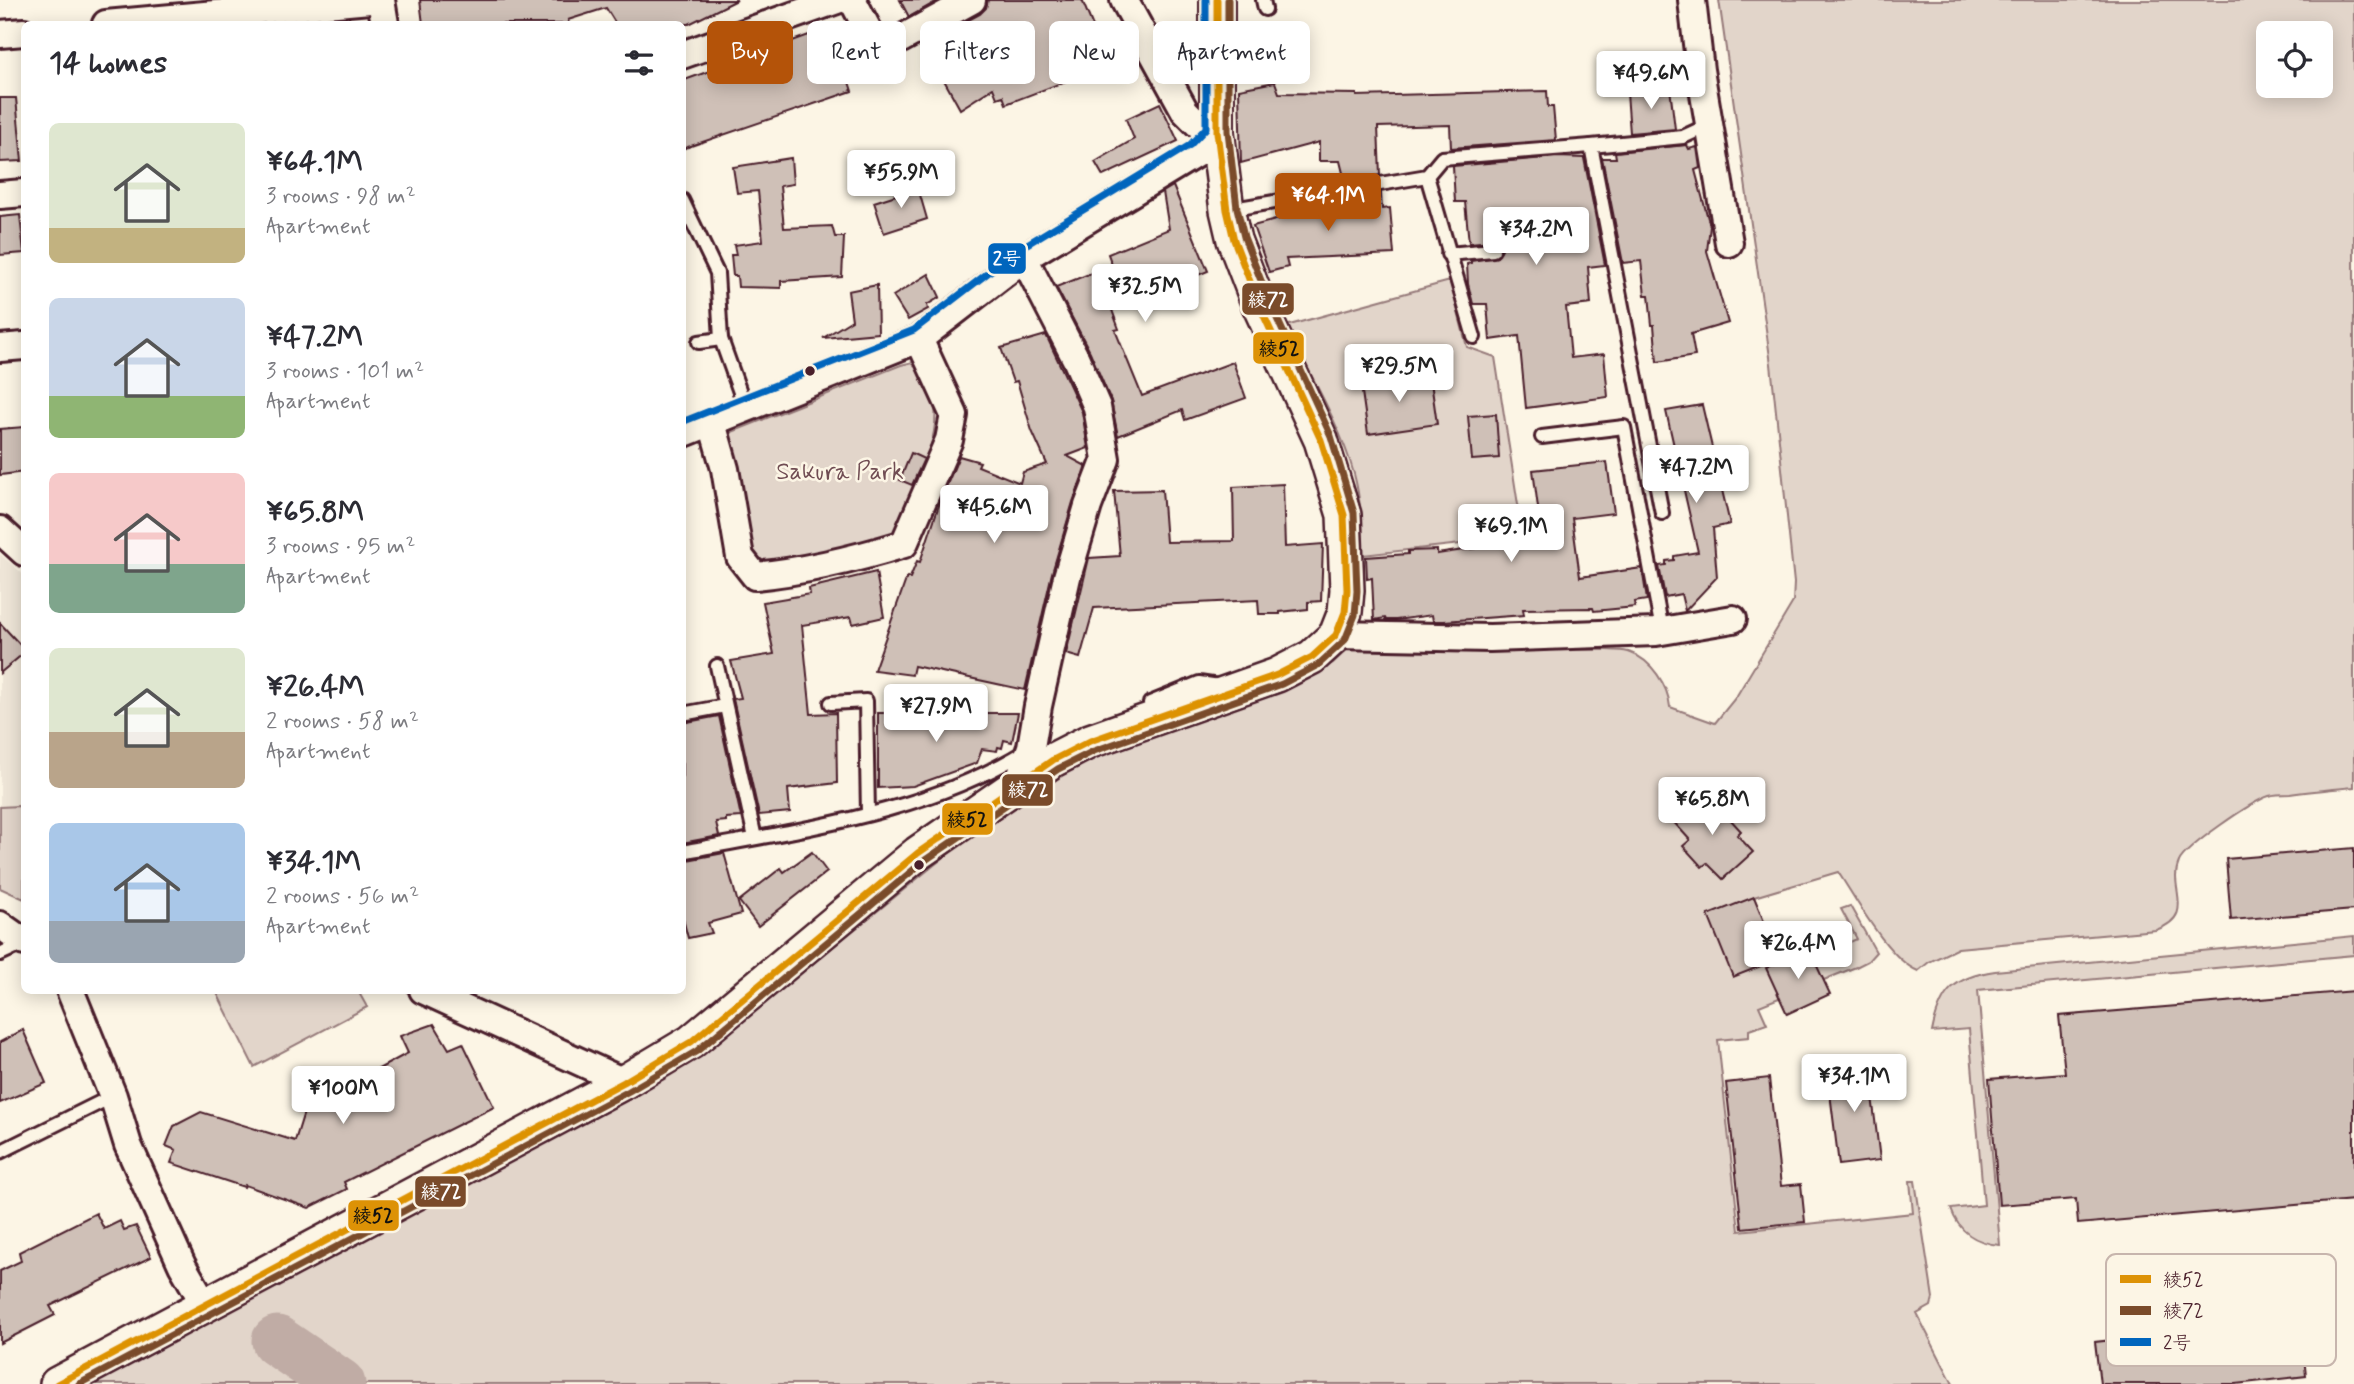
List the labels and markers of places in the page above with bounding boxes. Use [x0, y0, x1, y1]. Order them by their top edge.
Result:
pin: ¥49.6M [1594, 52, 1708, 111]
pin: ¥55.9M [844, 150, 958, 210]
pin: ¥64.1M [1271, 174, 1385, 233]
pin: ¥34.2M [1479, 208, 1593, 267]
pin: ¥32.5M [1088, 264, 1202, 324]
pin: ¥29.5M [1342, 344, 1456, 404]
unlabelled marker [803, 364, 817, 378]
pin: ¥47.2M [1639, 446, 1753, 505]
pin: ¥45.6M [937, 486, 1051, 545]
pin: ¥69.1M [1454, 504, 1568, 564]
pin: ¥27.9M [879, 684, 993, 744]
pin: ¥65.8M [1655, 778, 1769, 837]
unlabelled marker [912, 858, 926, 872]
pin: ¥26.4M [1741, 922, 1855, 981]
pin: ¥34.1M [1797, 1054, 1911, 1114]
pin: ¥100M [294, 1066, 392, 1126]

